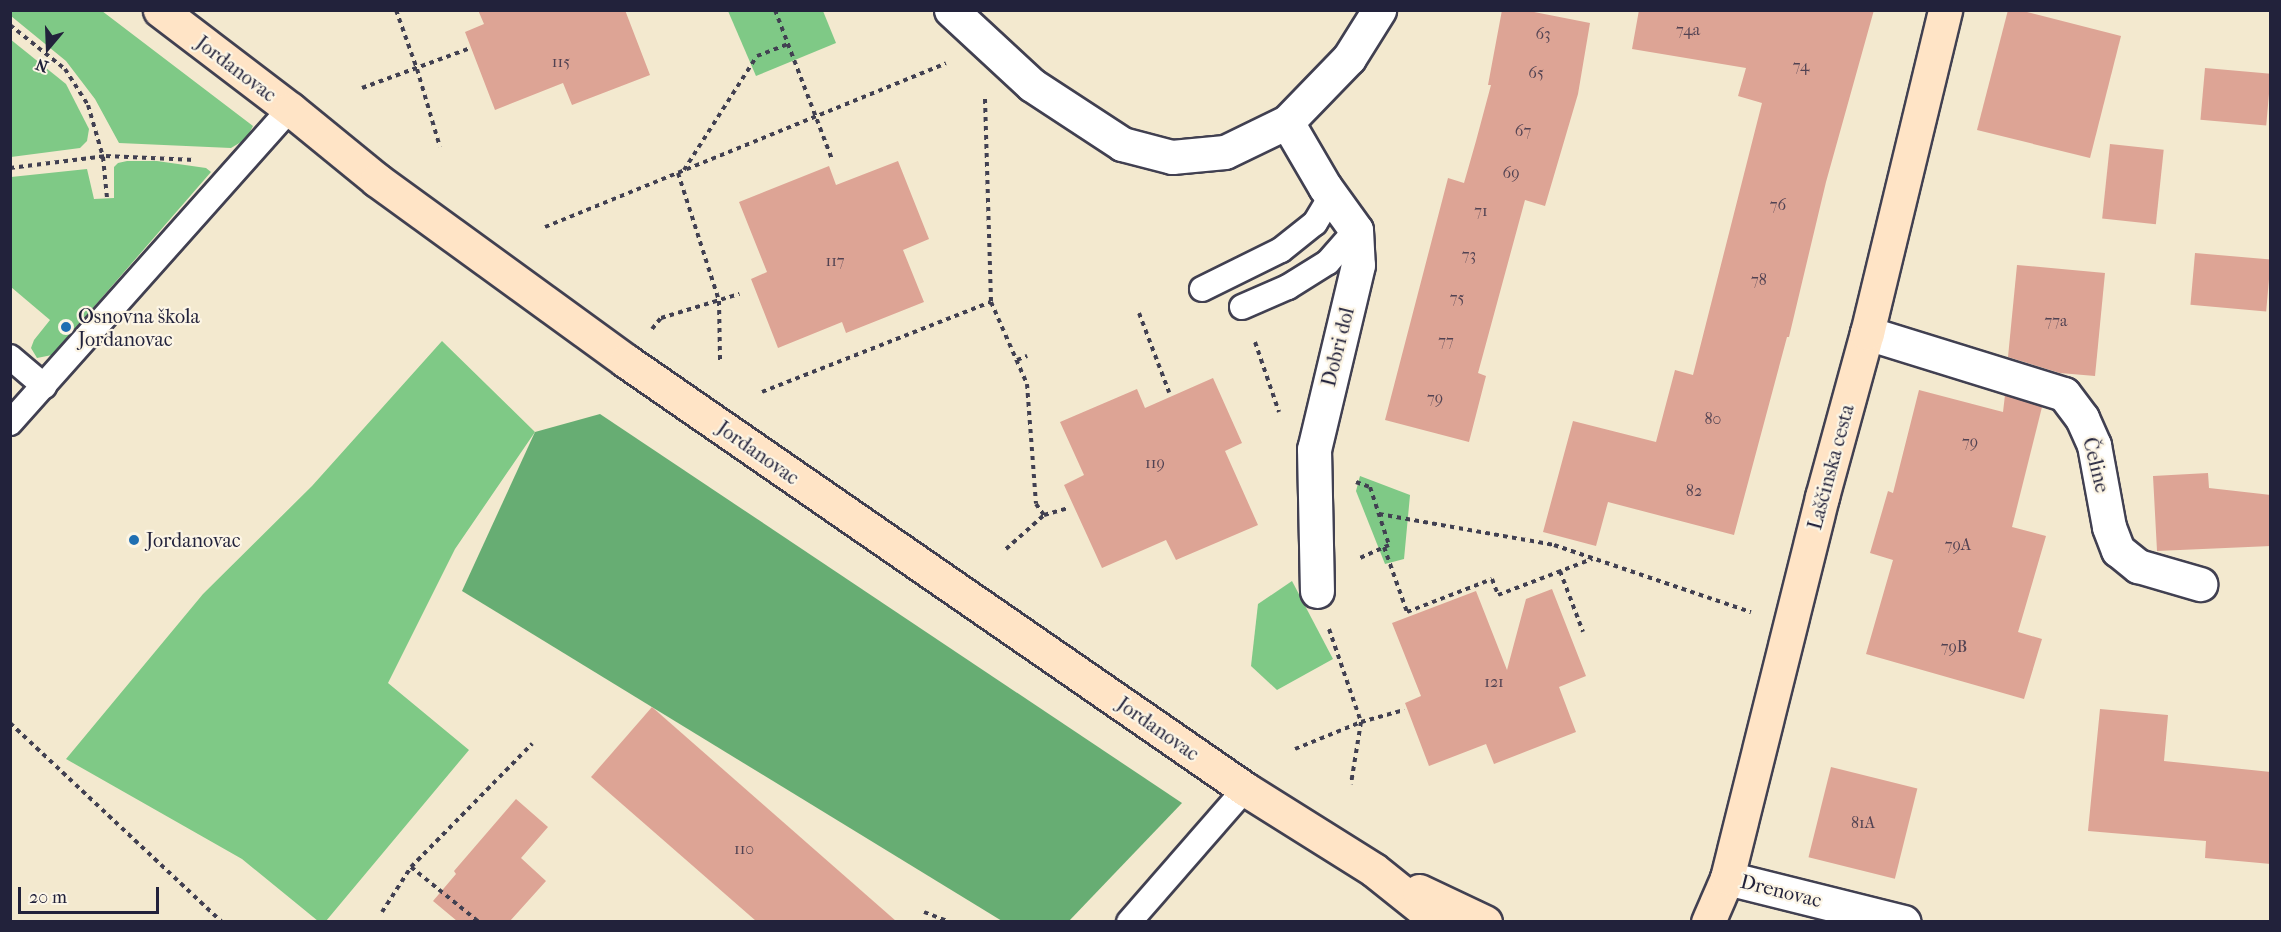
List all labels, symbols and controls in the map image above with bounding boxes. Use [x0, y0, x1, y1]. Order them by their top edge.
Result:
north arrow [18, 18, 78, 78]
house number: 74a [1676, 20, 1700, 40]
house number: 63 [1535, 24, 1551, 44]
street label: Jordanovac [191, 31, 281, 107]
house number: 115 [552, 52, 570, 72]
text: N [33, 55, 51, 76]
house number: 74 [1793, 56, 1809, 76]
house number: 65 [1528, 63, 1544, 83]
house number: 67 [1515, 121, 1531, 141]
house number: 69 [1502, 163, 1520, 183]
house number: 76 [1770, 195, 1786, 215]
house number: 71 [1474, 201, 1488, 221]
house number: 73 [1462, 245, 1476, 265]
house number: 117 [825, 251, 845, 271]
house number: 78 [1751, 270, 1767, 290]
house number: 75 [1450, 288, 1464, 308]
place label: Osnovna škola Jordanovac [78, 304, 200, 351]
street label: Dobri dol [1317, 305, 1359, 389]
house number: 77a [2045, 311, 2067, 331]
marker: Osnovna škola Jordanovac [59, 320, 73, 334]
house number: 77 [1438, 331, 1454, 351]
house number: 79 [1427, 388, 1443, 408]
street label: Laščinska cesta [1803, 402, 1859, 532]
house number: 80 [1705, 409, 1721, 429]
street label: Jordanovac [712, 416, 804, 490]
house number: 79 [1962, 432, 1978, 452]
street label: Čeline [2078, 435, 2114, 495]
house number: 119 [1145, 453, 1165, 473]
house number: 82 [1686, 481, 1702, 501]
place label: Jordanovac [146, 528, 241, 552]
marker: Jordanovac [127, 533, 141, 547]
house number: 79A [1945, 535, 1971, 555]
house number: 79B [1941, 637, 1967, 657]
house number: 121 [1484, 672, 1504, 692]
street label: Jordanovac [1112, 692, 1204, 766]
house number: 81A [1851, 813, 1875, 833]
house number: 110 [734, 839, 754, 859]
street label: Drenovac [1738, 869, 1824, 913]
scale bar [21, 875, 162, 913]
text: 20 m [29, 887, 67, 908]

